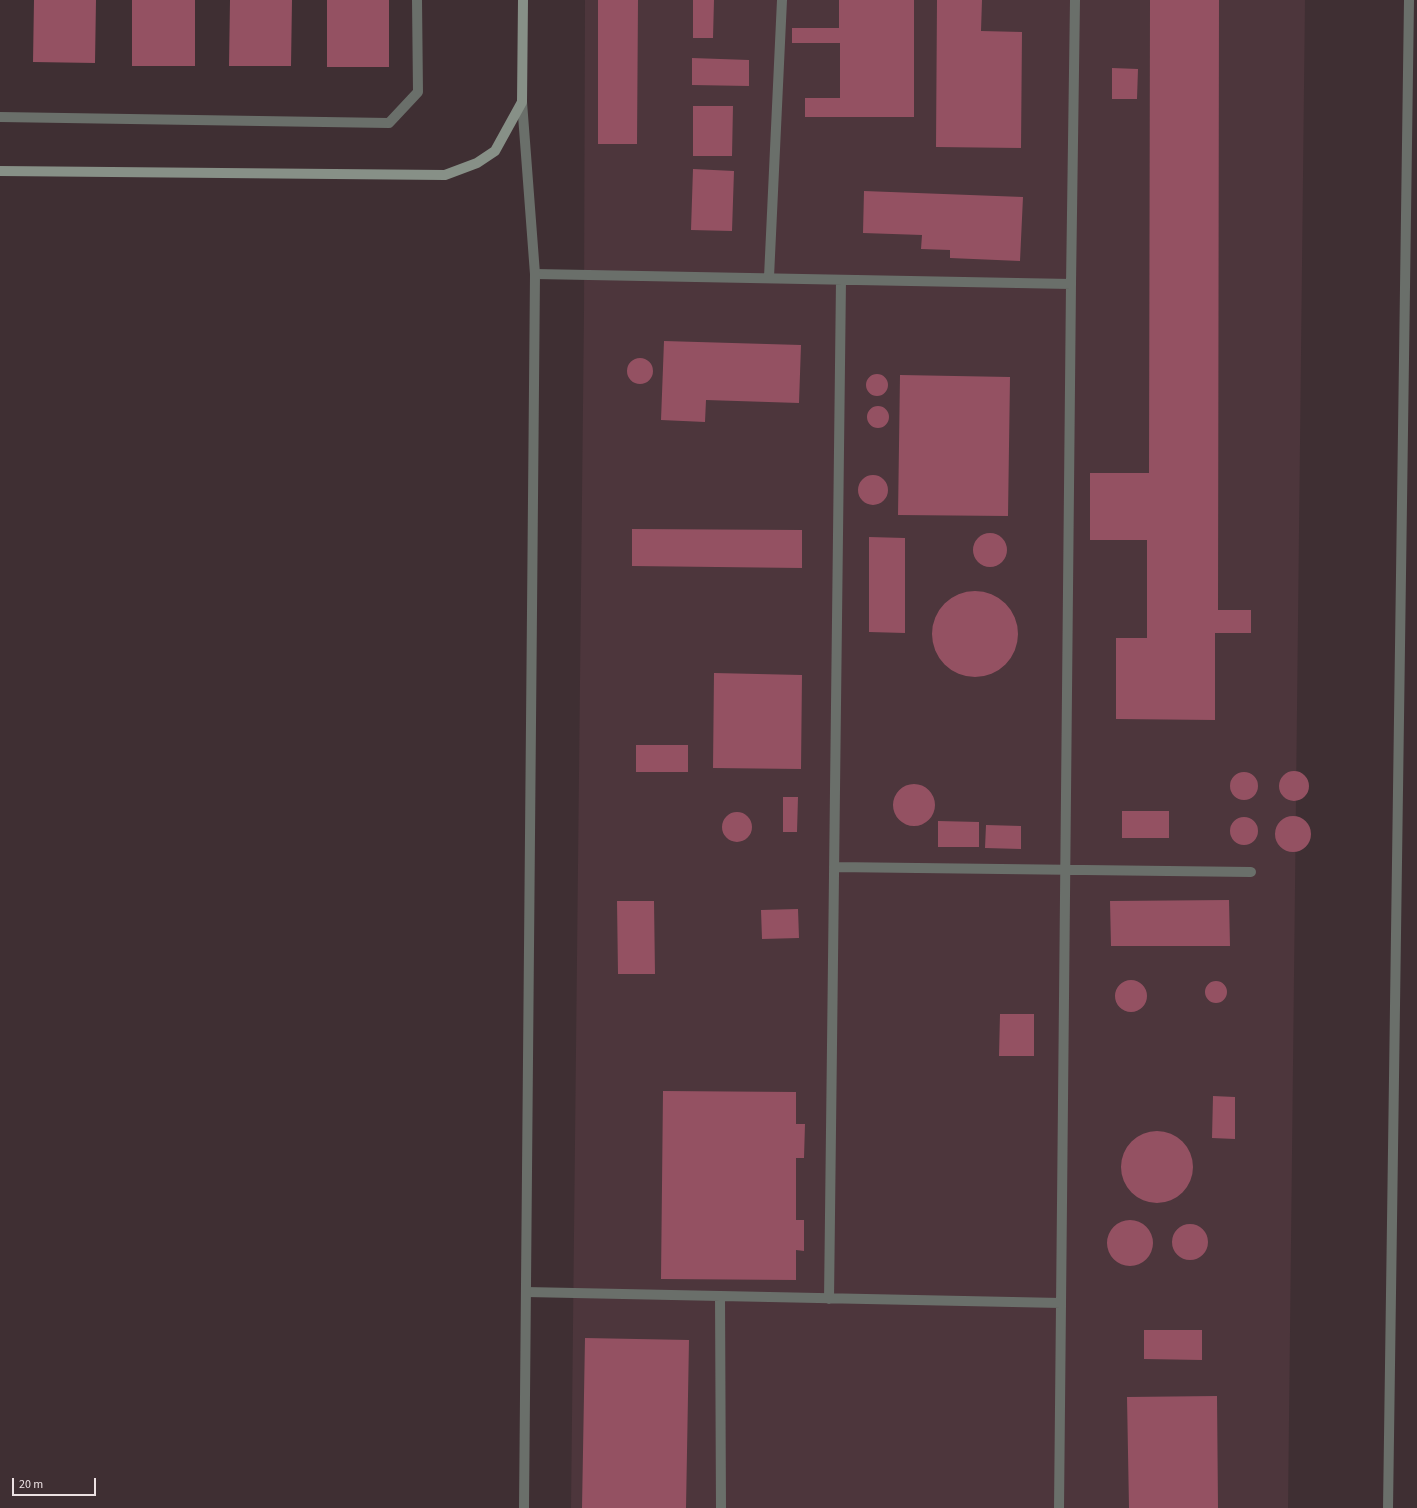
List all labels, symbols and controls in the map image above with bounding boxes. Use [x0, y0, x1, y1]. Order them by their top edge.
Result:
scale bar [14, 1470, 98, 1496]
text: 20 m [19, 1476, 43, 1493]

